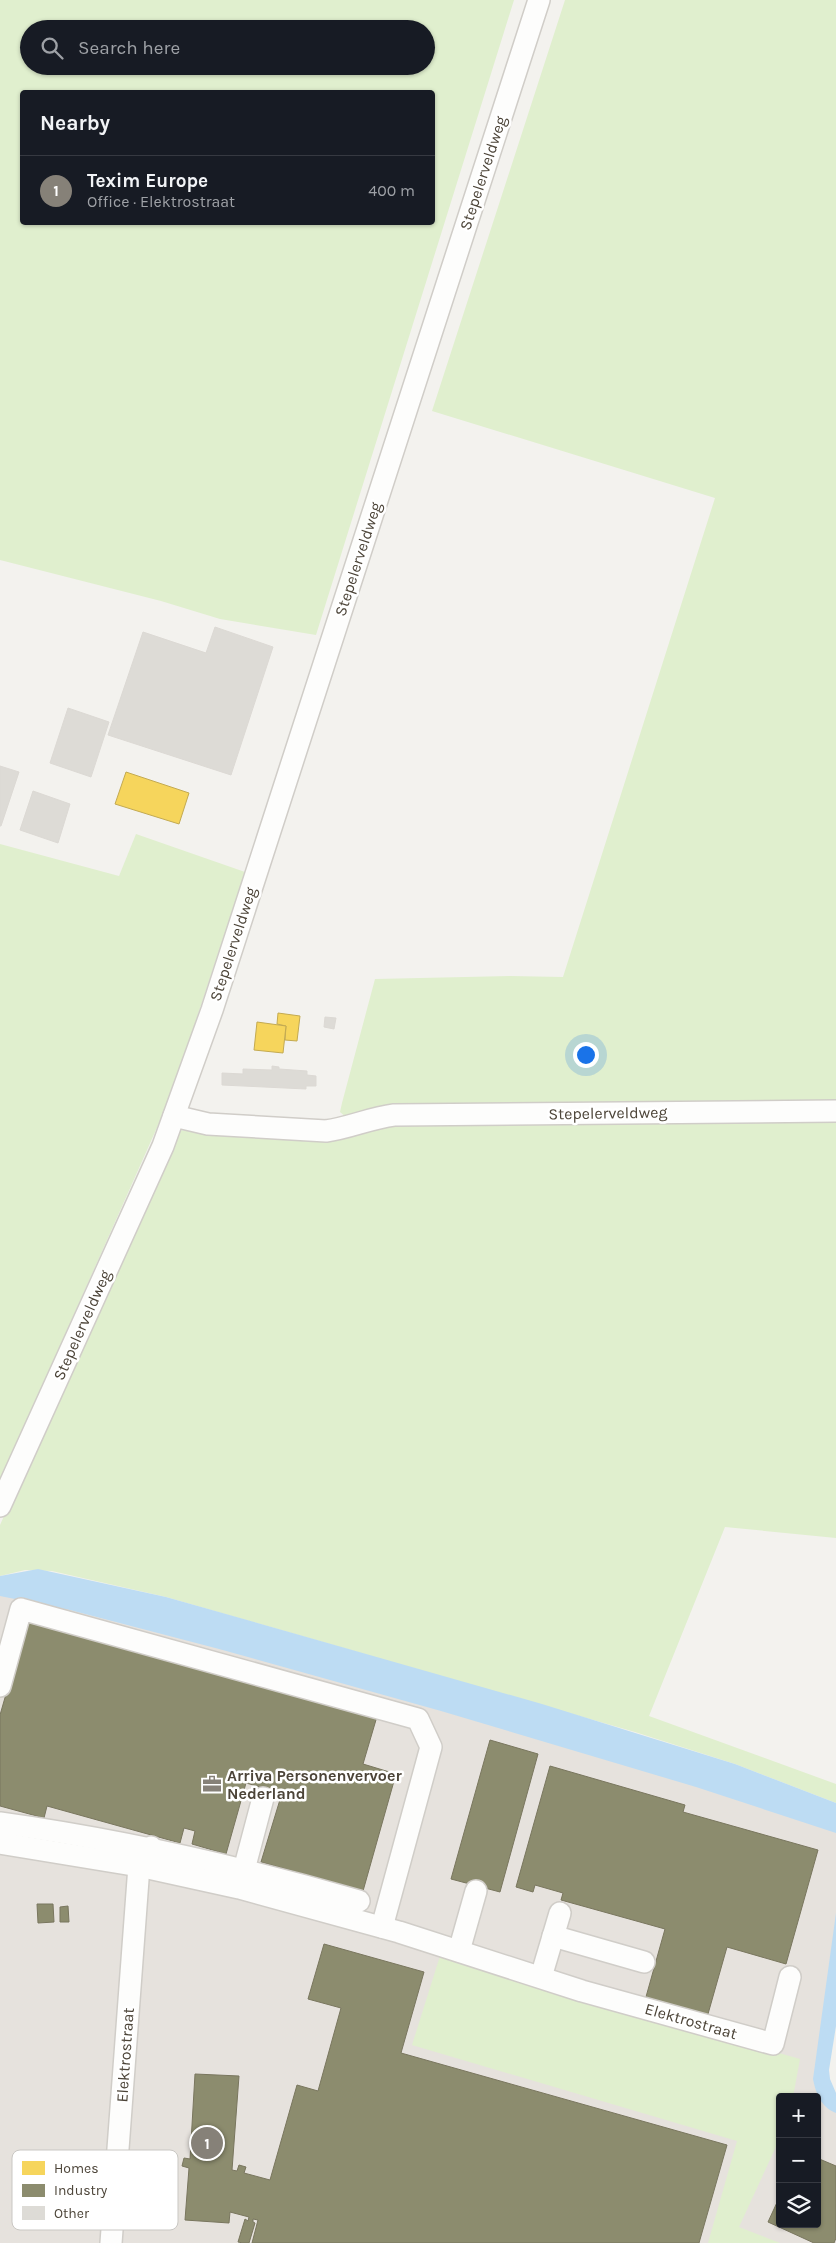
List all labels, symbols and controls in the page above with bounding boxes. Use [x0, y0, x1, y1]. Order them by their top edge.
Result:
search box [20, 20, 435, 75]
icon: search [38, 34, 66, 62]
text: Search here [78, 37, 180, 59]
text: Nearby [40, 111, 110, 135]
street label: Stepelerveldweg [456, 113, 510, 233]
text: Texim Europe [87, 170, 208, 192]
text: 1 [53, 181, 59, 200]
text: 400 m [368, 181, 415, 200]
text: Office · Elektrostraat [87, 192, 235, 211]
street label: Stepelerveldweg [331, 499, 385, 619]
street label: Stepelerveldweg [206, 884, 260, 1004]
your location [573, 1042, 599, 1068]
street label: Stepelerveldweg [548, 1102, 668, 1124]
street label: Stepelerveldweg [49, 1267, 115, 1383]
place label: Arriva Personenvervoer Nederland [227, 1766, 402, 1803]
office icon: Arriva Personenvervoer Nederland [201, 1773, 223, 1795]
street label: Elektrostraat [643, 1999, 739, 2043]
street label: Elektrostraat [112, 2007, 138, 2103]
map controls [776, 2093, 821, 2228]
button: + [776, 2093, 821, 2138]
pin: 1 [191, 2124, 223, 2162]
button: − [776, 2138, 821, 2183]
legend [12, 2150, 178, 2230]
text: Homes [54, 2160, 99, 2177]
text: Industry [54, 2182, 108, 2199]
button: layers [776, 2183, 821, 2228]
text: Other [54, 2205, 90, 2222]

